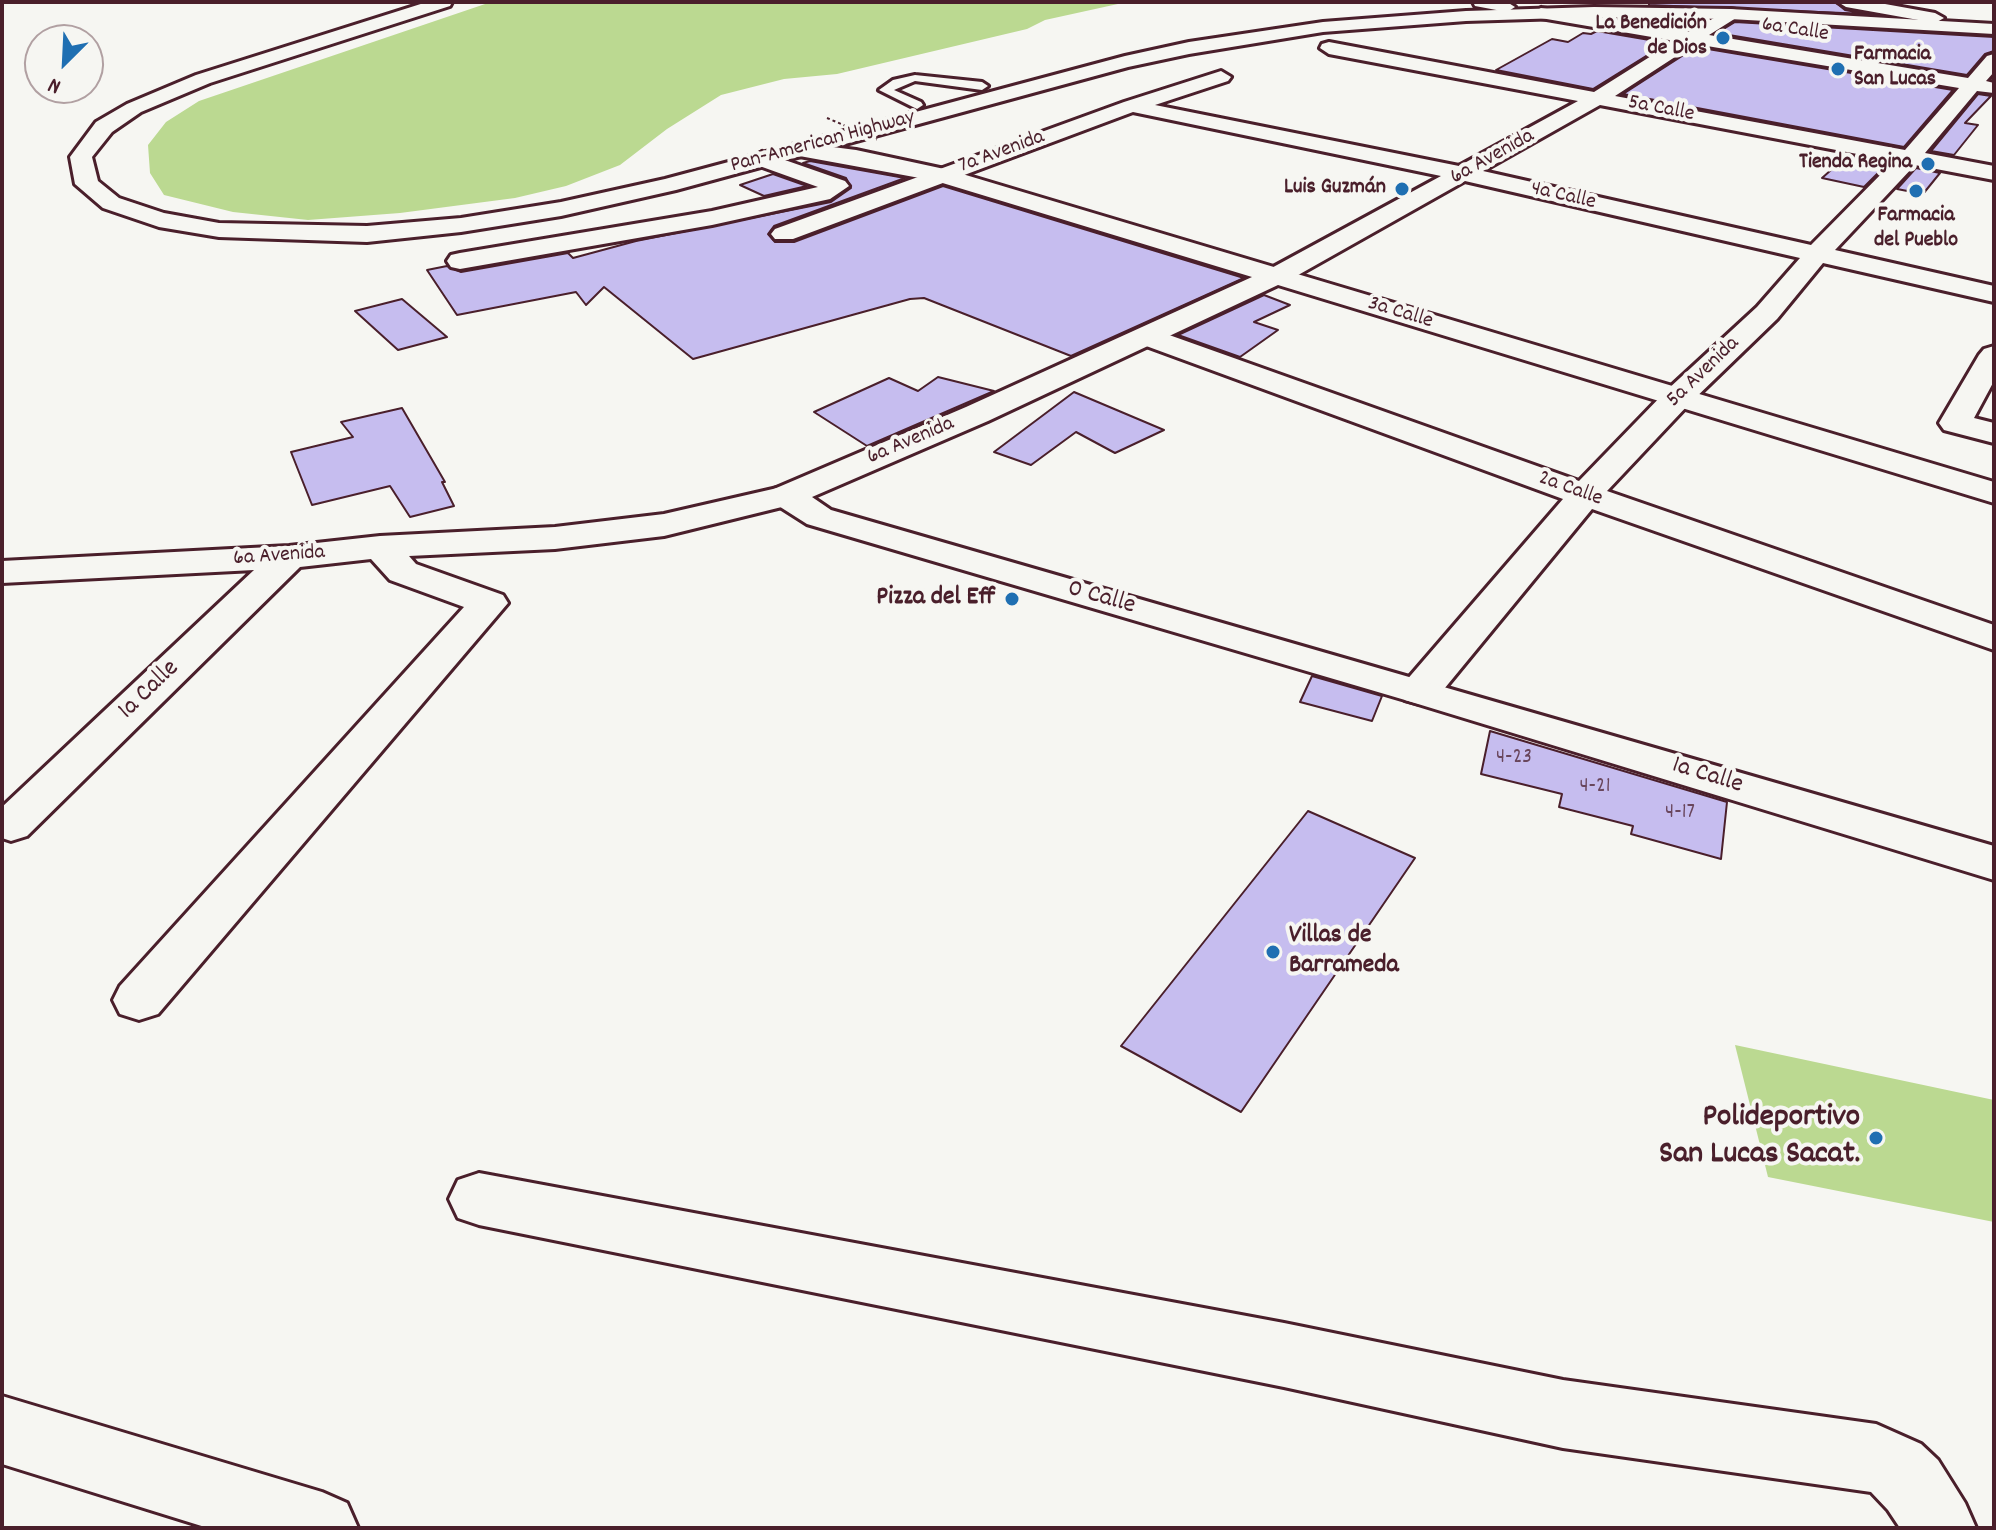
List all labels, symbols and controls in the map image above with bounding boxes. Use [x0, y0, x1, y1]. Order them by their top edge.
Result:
place label: La Benedición de Dios [1596, 12, 1707, 64]
street label: 6a Calle [1760, 13, 1830, 49]
north arrow [24, 24, 104, 104]
marker: La Benedición de Dios [1714, 29, 1732, 47]
place label: Farmacia San Lucas [1854, 43, 1936, 94]
marker: Farmacia San Lucas [1829, 60, 1847, 78]
text: N [44, 68, 66, 101]
street label: 5a Calle [1626, 91, 1696, 129]
street label: Pan-American Highway [728, 106, 918, 180]
street label: 6a Avenida [1446, 124, 1540, 192]
street label: 7a Avenida [955, 125, 1049, 181]
place label: Tienda Regina [1799, 151, 1912, 177]
marker: Tienda Regina [1919, 155, 1937, 173]
place label: Luis Guzmán [1284, 176, 1386, 202]
street label: 4a Calle [1528, 177, 1598, 217]
marker: Luis Guzmán [1393, 180, 1411, 198]
marker: Farmacia del Pueblo [1907, 182, 1925, 200]
place label: Farmacia del Pueblo [1874, 204, 1958, 256]
street label: 3a Calle [1364, 292, 1436, 336]
street label: 5a Avenida [1662, 332, 1746, 414]
street label: 6a Avenida [864, 412, 958, 472]
street label: 2a Calle [1534, 466, 1606, 514]
street label: 6a Avenida [232, 541, 326, 573]
street label: 0 Calle [1064, 574, 1138, 624]
place label: Pizza del Eff [876, 583, 996, 615]
marker: Pizza del Eff [1003, 590, 1021, 608]
street label: 1a Calle [113, 655, 187, 727]
house number: 4-23 [1496, 746, 1532, 772]
street label: 1a Calle [1668, 751, 1746, 803]
house number: 4-21 [1579, 775, 1611, 801]
house number: 4-17 [1665, 801, 1695, 827]
place label: Villas de Barrameda [1289, 921, 1399, 982]
marker: Villas de Barrameda [1264, 943, 1282, 961]
place label: Polideportivo San Lucas Sacat. [1659, 1101, 1860, 1176]
marker: Polideportivo San Lucas Sacat. [1867, 1129, 1885, 1147]

